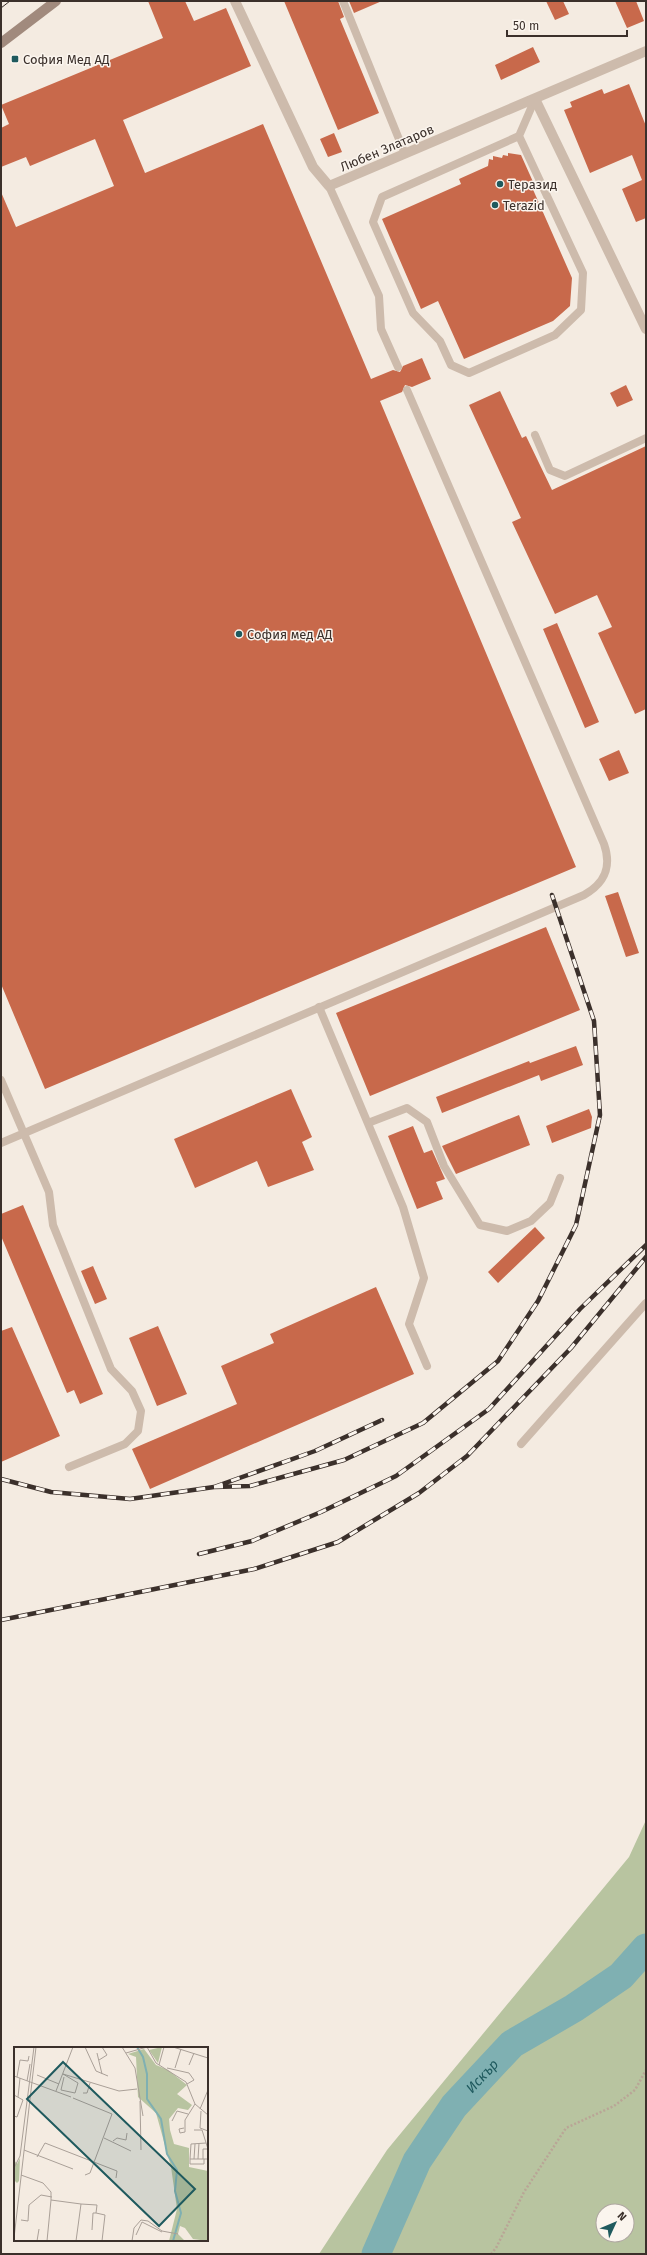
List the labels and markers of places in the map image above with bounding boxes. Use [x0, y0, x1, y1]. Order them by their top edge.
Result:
place label: София Мед АД [23, 52, 110, 67]
marker: София Мед АД [10, 54, 20, 64]
place label: Теразид [508, 177, 557, 192]
marker: Теразид [495, 179, 505, 189]
place label: Terazid [503, 198, 545, 213]
marker: Terazid [490, 200, 500, 210]
place label: София мед АД [247, 627, 332, 642]
marker: София мед АД [234, 629, 244, 639]

